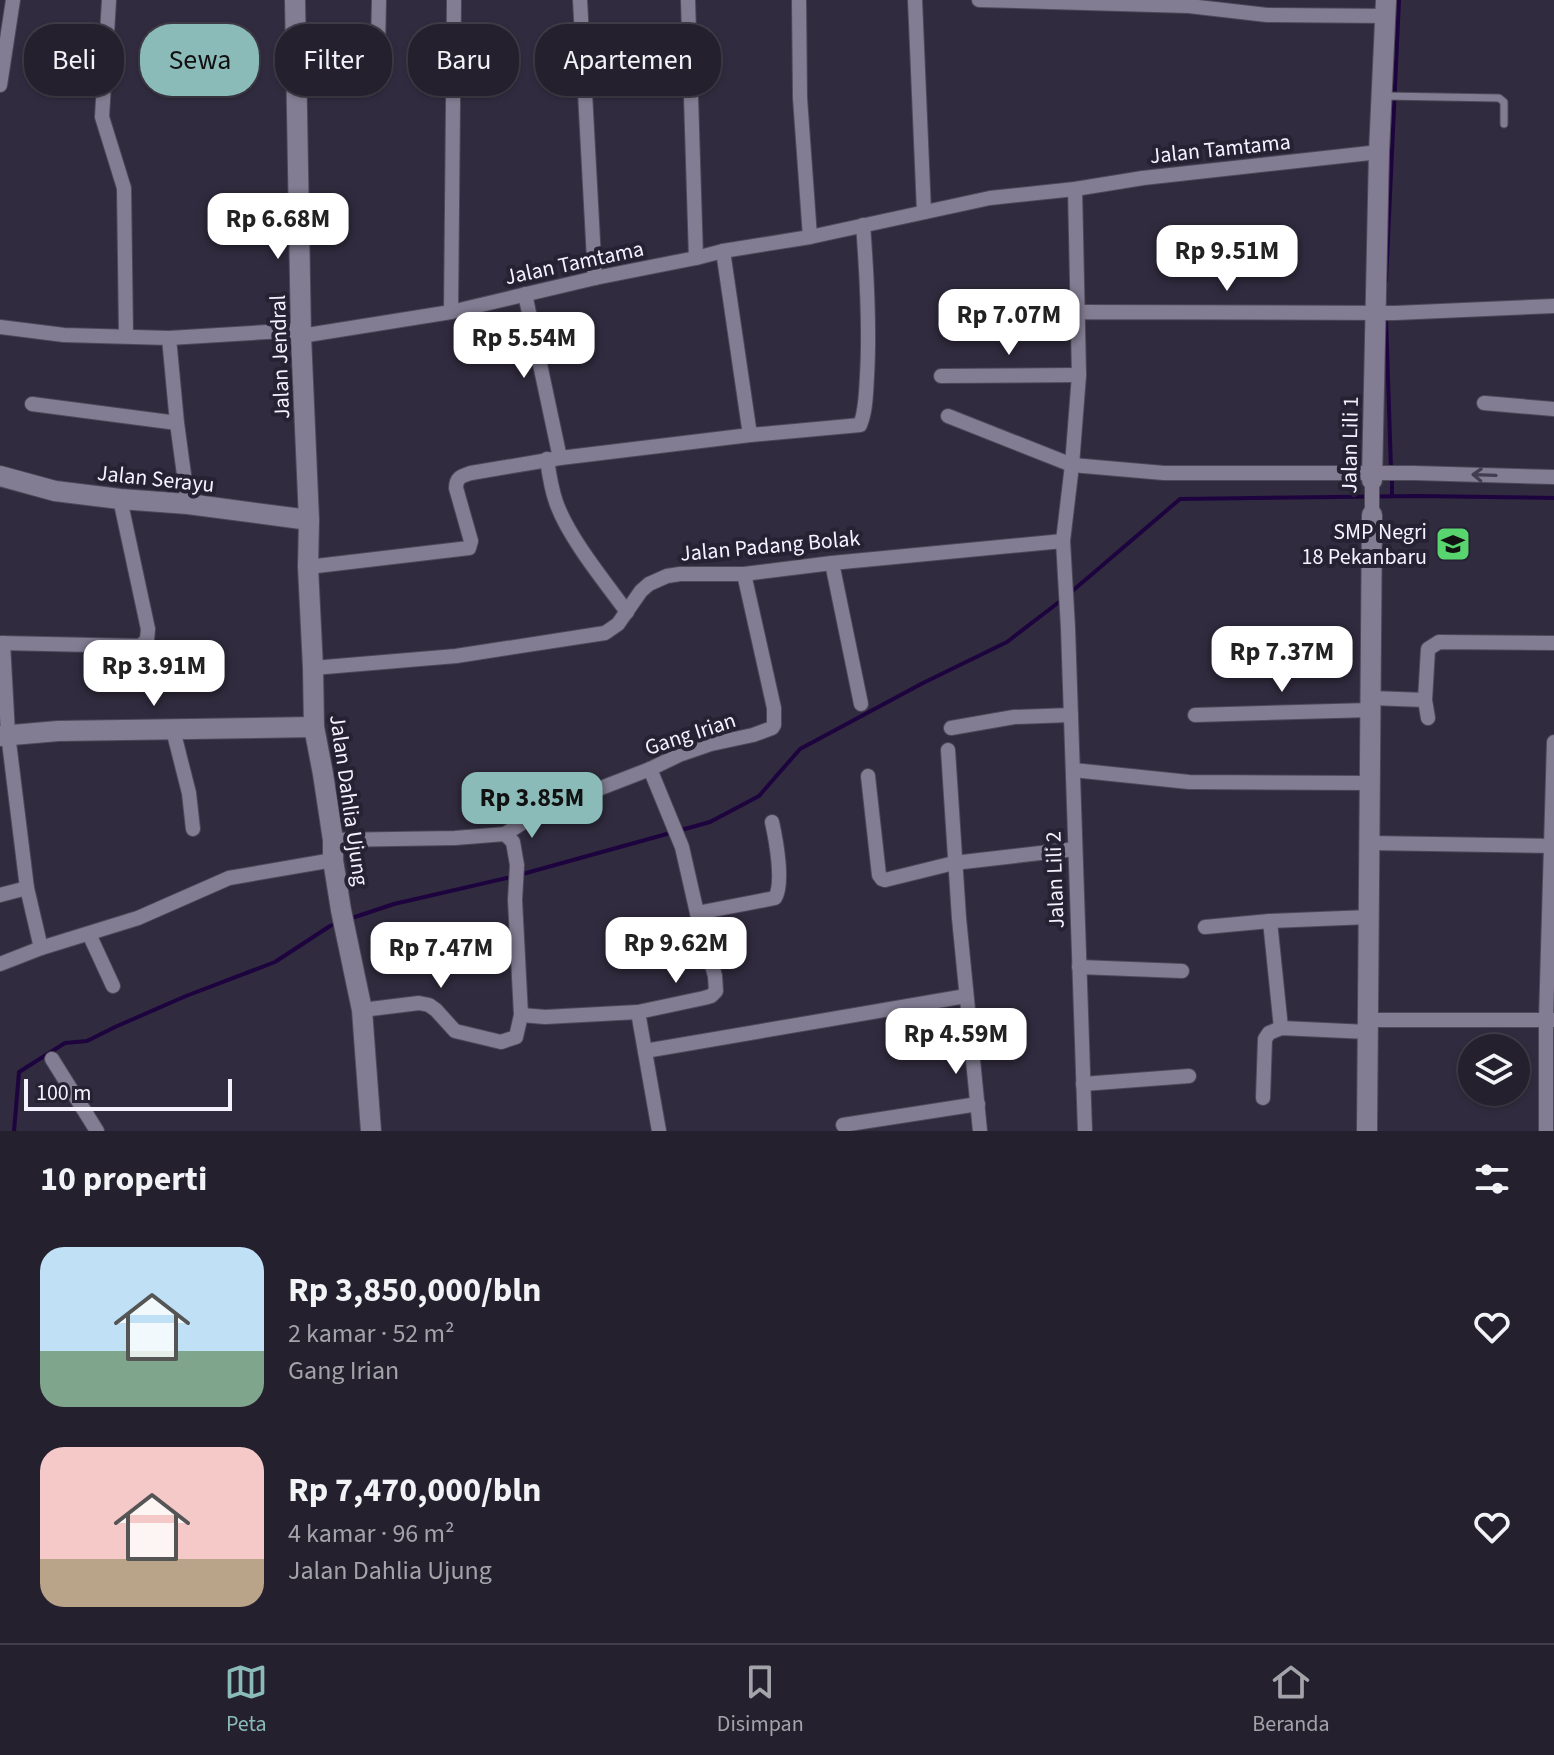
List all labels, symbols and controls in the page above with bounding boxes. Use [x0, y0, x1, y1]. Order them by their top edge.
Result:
chip: Beli [24, 24, 124, 96]
chip: Sewa [140, 24, 259, 96]
chip: Filter [275, 24, 392, 96]
chip: Baru [408, 24, 519, 96]
chip: Apartemen [535, 24, 721, 96]
street label: Jalan Tamtama [1148, 126, 1292, 172]
pin: Rp 6.68M [195, 193, 361, 261]
text: Rp 6.68M [226, 200, 330, 237]
pin: Rp 9.51M [1144, 225, 1310, 293]
text: Rp 9.51M [1175, 232, 1279, 269]
street label: Jalan Tamtama [502, 233, 647, 293]
pin: Rp 7.07M [926, 289, 1092, 357]
street label: Jalan Jendral [262, 294, 298, 420]
text: Rp 7.07M [957, 296, 1061, 333]
pin: Rp 5.54M [441, 312, 607, 380]
text: Rp 5.54M [472, 319, 576, 356]
street label: Jalan Lili 1 [1333, 396, 1367, 494]
street label: Jalan Serayu [96, 457, 216, 501]
one-way arrow [1471, 468, 1498, 483]
place label: SMP Negri 18 Pekanbaru [1302, 516, 1427, 573]
street label: Jalan Padang Bolak [679, 522, 862, 570]
school or university icon: SMP Negri 18 Pekanbaru [1434, 525, 1472, 563]
pin: Rp 7.37M [1199, 626, 1365, 694]
text: Rp 7.37M [1230, 633, 1334, 670]
pin: Rp 3.91M [71, 640, 237, 708]
text: Rp 3.91M [102, 647, 206, 684]
street label: Gang Irian [641, 704, 740, 764]
street label: Jalan Dahlia Ujung [321, 712, 377, 888]
pin: Rp 3.85M [449, 772, 615, 840]
text: Rp 3.85M [480, 779, 584, 816]
street label: Jalan Lili 2 [1037, 831, 1073, 929]
pin: Rp 9.62M [593, 917, 759, 985]
pin: Rp 7.47M [358, 922, 524, 990]
text: Rp 9.62M [624, 924, 728, 961]
text: Rp 7.47M [389, 929, 493, 966]
pin: Rp 4.59M [873, 1008, 1039, 1076]
text: Rp 4.59M [904, 1015, 1008, 1052]
map controls [1458, 1034, 1530, 1106]
button: layers [1458, 1034, 1530, 1106]
scale bar [24, 1075, 232, 1111]
text: 100 m [36, 1077, 91, 1109]
text: 10 properti [40, 1155, 207, 1204]
icon: filters [1470, 1157, 1514, 1201]
text: Rp 3,850,000/bln [288, 1266, 541, 1315]
icon: home [104, 1279, 200, 1375]
icon: heart [1470, 1305, 1514, 1349]
text: 2 kamar · 52 m² [288, 1315, 455, 1352]
text: Gang Irian [288, 1352, 399, 1389]
text: Rp 7,470,000/bln [288, 1466, 541, 1515]
icon: home [104, 1479, 200, 1575]
icon: heart [1470, 1505, 1514, 1549]
text: 4 kamar · 96 m² [288, 1515, 455, 1552]
text: Jalan Dahlia Ujung [288, 1552, 492, 1589]
tab: Peta [224, 1660, 268, 1740]
tab: Disimpan [717, 1660, 804, 1740]
tab: Beranda [1252, 1660, 1330, 1740]

